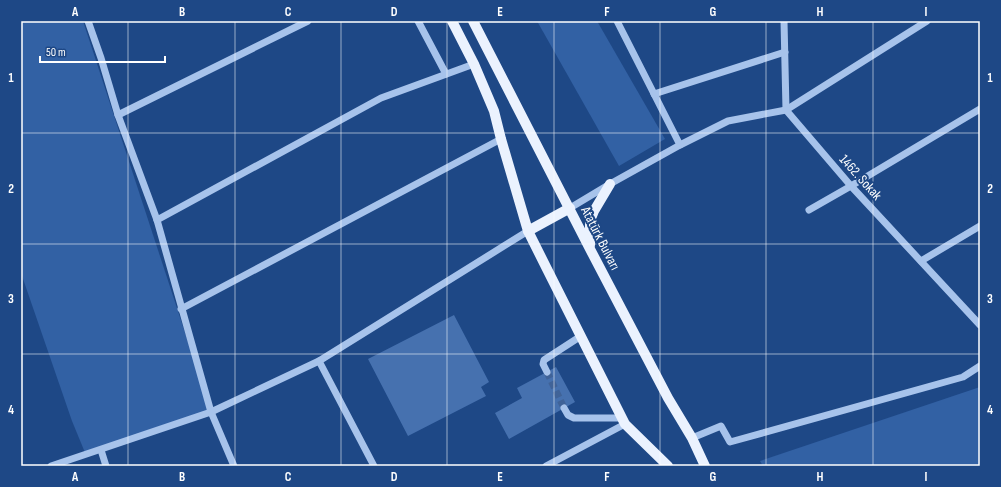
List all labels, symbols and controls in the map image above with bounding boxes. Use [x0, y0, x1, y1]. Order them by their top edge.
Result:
text: A [71, 4, 79, 20]
text: B [179, 4, 185, 20]
text: C [285, 4, 292, 20]
text: D [391, 4, 398, 20]
text: E [497, 4, 503, 20]
text: F [604, 4, 610, 20]
text: G [710, 4, 717, 20]
text: H [817, 4, 824, 20]
text: I [925, 4, 928, 20]
scale bar [40, 38, 165, 64]
text: 50 m [46, 45, 66, 60]
text: 1 [8, 70, 14, 86]
text: 1 [987, 70, 993, 86]
street label: 1462. Sokak [836, 151, 886, 204]
text: 2 [8, 181, 14, 197]
text: 2 [987, 181, 993, 197]
street label: Atatürk Bulvarı [577, 203, 624, 273]
text: 3 [8, 291, 14, 307]
text: 3 [987, 291, 993, 307]
text: 4 [8, 402, 14, 418]
text: 4 [987, 402, 993, 418]
text: A [71, 469, 79, 485]
text: B [179, 469, 185, 485]
text: C [285, 469, 292, 485]
text: D [391, 469, 398, 485]
text: E [497, 469, 503, 485]
text: F [604, 469, 610, 485]
text: G [710, 469, 717, 485]
text: H [817, 469, 824, 485]
text: I [925, 469, 928, 485]

